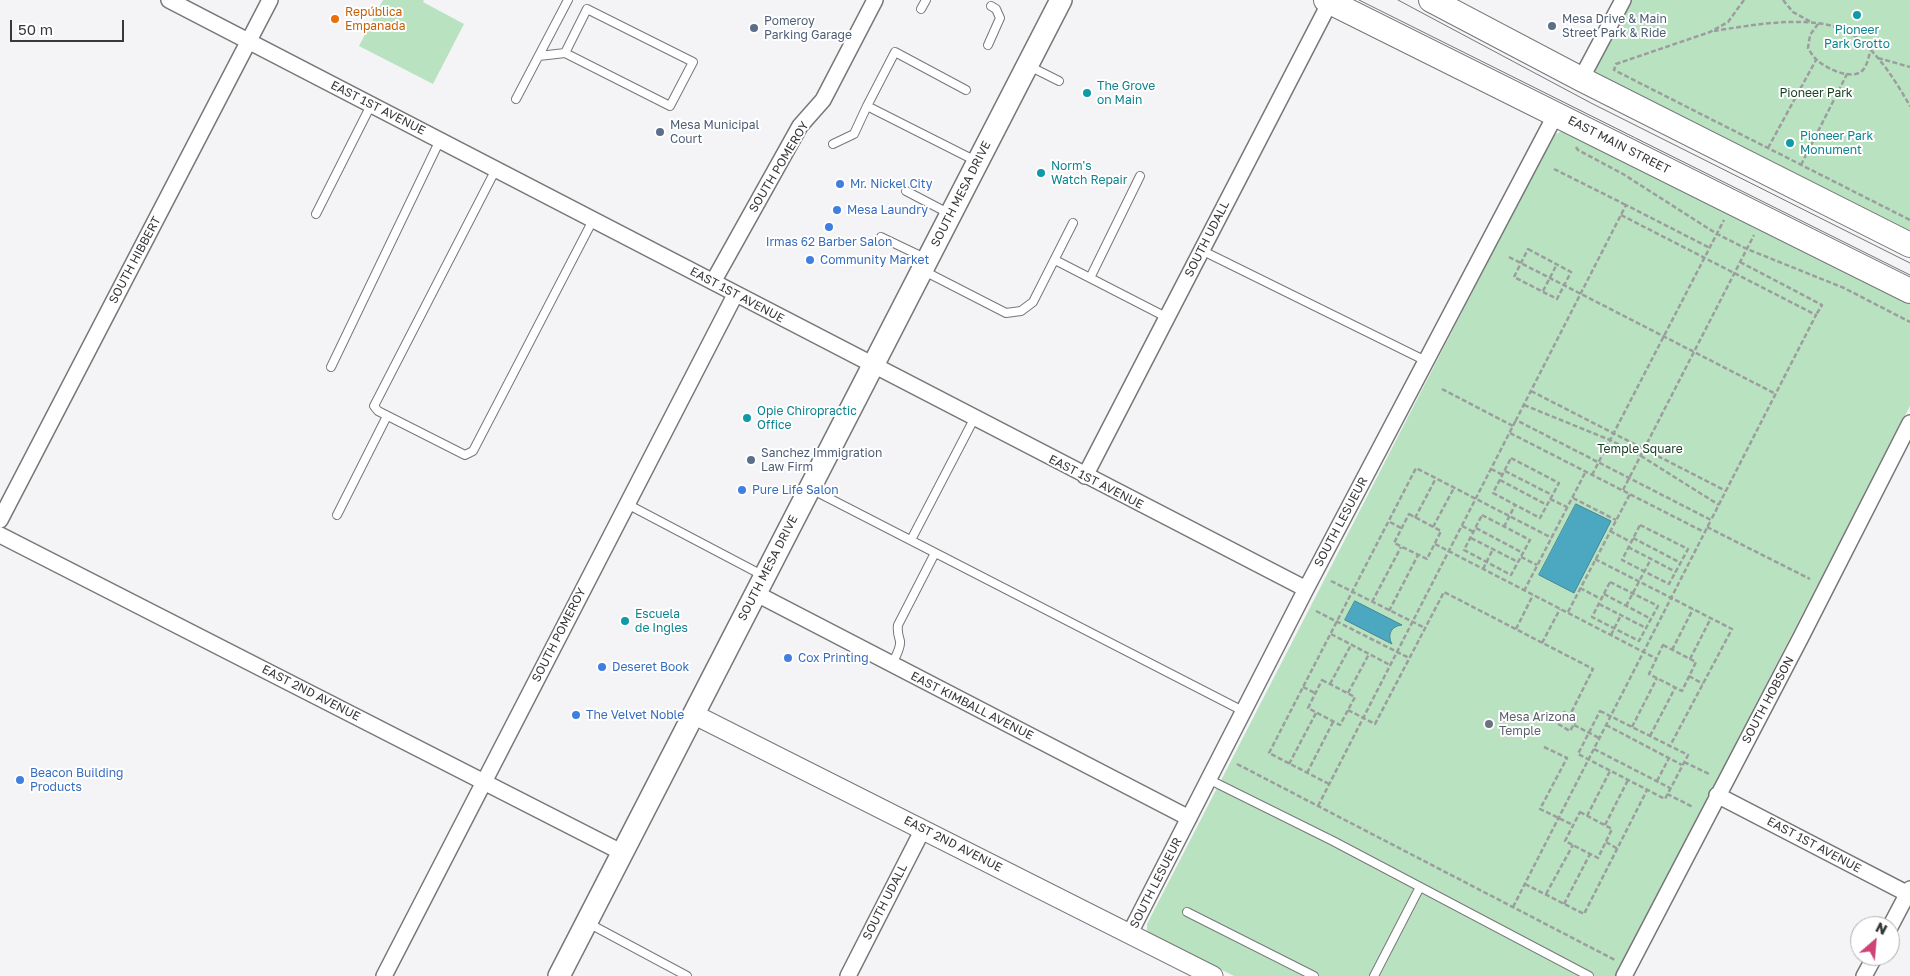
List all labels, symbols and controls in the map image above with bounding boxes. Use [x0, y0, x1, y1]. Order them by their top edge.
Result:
place label: República Empanada [345, 5, 405, 33]
marker: Pioneer Park Grotto [1851, 9, 1863, 21]
scale bar [12, 10, 126, 42]
place label: Mesa Drive & Main Street Park & Ride [1562, 12, 1667, 40]
marker: República Empanada [329, 13, 341, 25]
place label: Pomeroy Parking Garage [764, 14, 852, 42]
text: 50 m [18, 20, 53, 38]
marker: Mesa Drive & Main Street Park & Ride [1546, 20, 1558, 32]
marker: Pomeroy Parking Garage [748, 22, 760, 34]
place label: Pioneer Park Grotto [1824, 23, 1890, 51]
street label: EAST 1ST AVENUE [328, 78, 428, 138]
place label: The Grove on Main [1097, 79, 1155, 107]
park label: Pioneer Park [1779, 86, 1853, 100]
marker: The Grove on Main [1081, 87, 1093, 99]
street label: EAST MAIN STREET [1565, 113, 1673, 177]
place label: Mesa Municipal Court [670, 118, 759, 146]
street label: SOUTH POMEROY [746, 119, 812, 215]
marker: Mesa Municipal Court [654, 126, 666, 138]
place label: Pioneer Park Monument [1800, 129, 1873, 157]
marker: Pioneer Park Monument [1784, 137, 1796, 149]
street label: SOUTH MESA DRIVE [928, 139, 994, 249]
place label: Norm's Watch Repair [1051, 159, 1127, 187]
marker: Norm's Watch Repair [1035, 167, 1047, 179]
place label: Mr. Nickel City [850, 177, 933, 191]
marker: Mr. Nickel City [834, 178, 846, 190]
street label: SOUTH UDALL [1182, 199, 1232, 279]
place label: Mesa Laundry [847, 203, 928, 217]
marker: Mesa Laundry [831, 204, 843, 216]
street label: SOUTH HIBBERT [106, 214, 164, 306]
marker: Irmas 62 Barber Salon [823, 221, 835, 233]
place label: Irmas 62 Barber Salon [766, 235, 892, 249]
place label: Community Market [820, 253, 929, 267]
marker: Community Market [804, 254, 816, 266]
street label: EAST 1ST AVENUE [687, 264, 787, 326]
place label: Opie Chiropractic Office [757, 404, 857, 432]
marker: Opie Chiropractic Office [741, 412, 753, 424]
park label: Temple Square [1597, 442, 1683, 456]
place label: Sanchez Immigration Law Firm [761, 446, 882, 474]
street label: EAST 1ST AVENUE [1046, 452, 1146, 512]
marker: Sanchez Immigration Law Firm [745, 454, 757, 466]
street label: SOUTH LESUEUR [1311, 475, 1371, 569]
place label: Pure Life Salon [752, 483, 839, 497]
marker: Pure Life Salon [736, 484, 748, 496]
street label: SOUTH MESA DRIVE [735, 513, 801, 623]
street label: SOUTH POMEROY [529, 586, 589, 684]
place label: Escuela de Ingles [635, 607, 688, 635]
marker: Escuela de Ingles [619, 615, 631, 627]
place label: Cox Printing [798, 651, 869, 665]
marker: Cox Printing [782, 652, 794, 664]
street label: SOUTH HOBSON [1739, 654, 1797, 746]
place label: Deseret Book [612, 660, 689, 674]
marker: Deseret Book [596, 661, 608, 673]
street label: EAST 2ND AVENUE [260, 662, 362, 724]
street label: EAST KIMBALL AVENUE [908, 669, 1036, 743]
place label: The Velvet Noble [586, 708, 684, 722]
marker: The Velvet Noble [570, 709, 582, 721]
place label: Mesa Arizona Temple [1499, 710, 1576, 738]
marker: Mesa Arizona Temple [1483, 718, 1495, 730]
place label: Beacon Building Products [30, 766, 123, 794]
marker: Beacon Building Products [14, 774, 26, 786]
street label: EAST 2ND AVENUE [902, 813, 1004, 875]
street label: EAST 1ST AVENUE [1764, 814, 1864, 876]
street label: SOUTH LESUEUR [1127, 835, 1185, 931]
street label: SOUTH UDALL [860, 862, 910, 942]
north arrow [1850, 916, 1900, 966]
text: N [1873, 918, 1890, 938]

